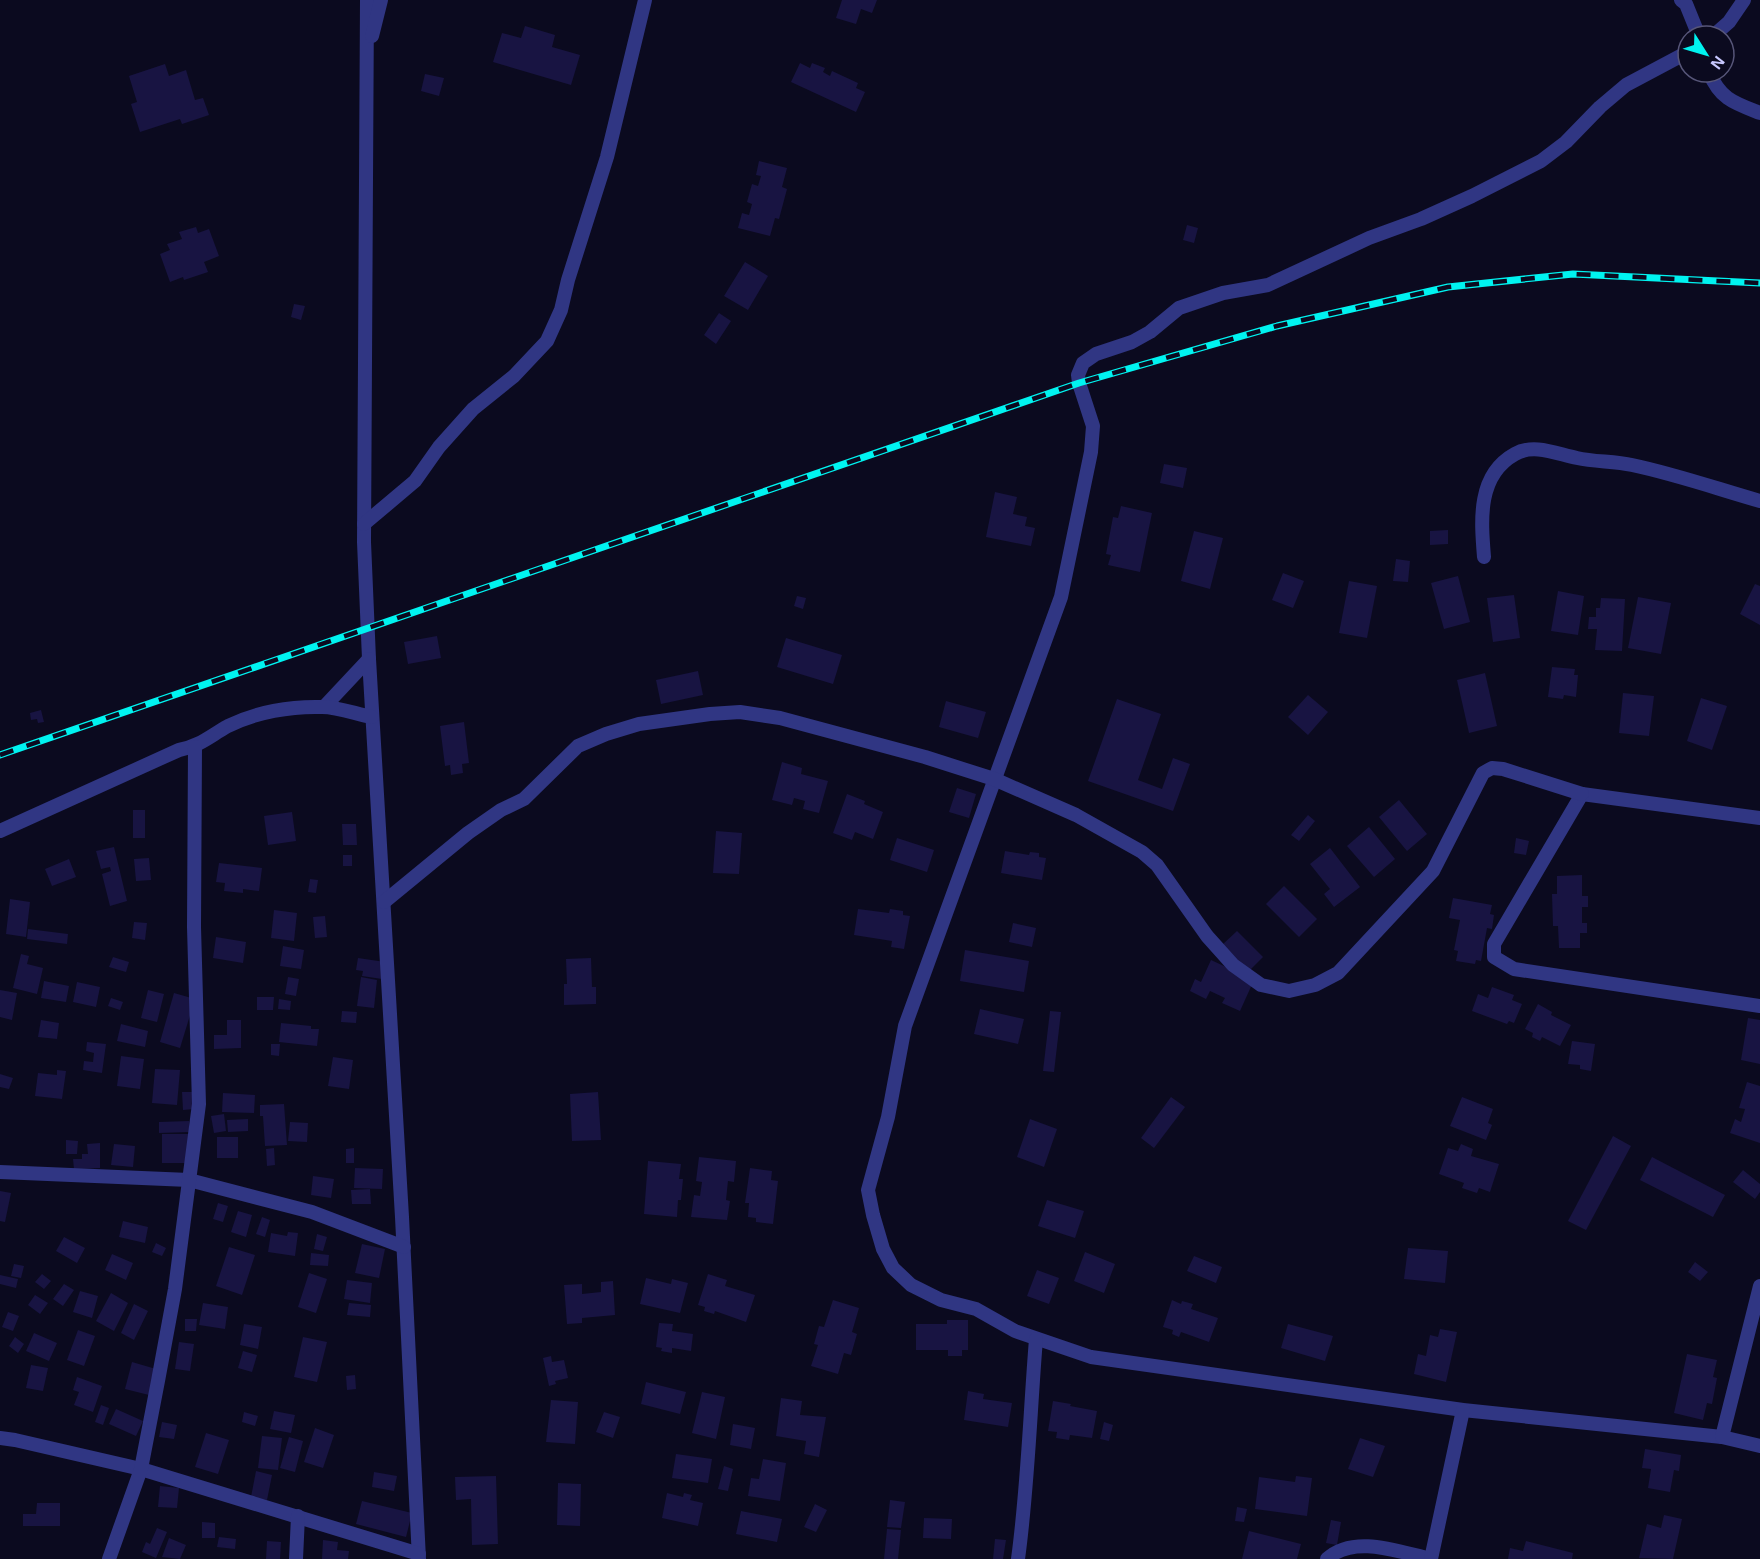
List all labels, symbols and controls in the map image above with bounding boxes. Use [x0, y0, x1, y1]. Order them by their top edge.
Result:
north arrow [1676, 24, 1736, 84]
text: N [1707, 53, 1728, 72]

